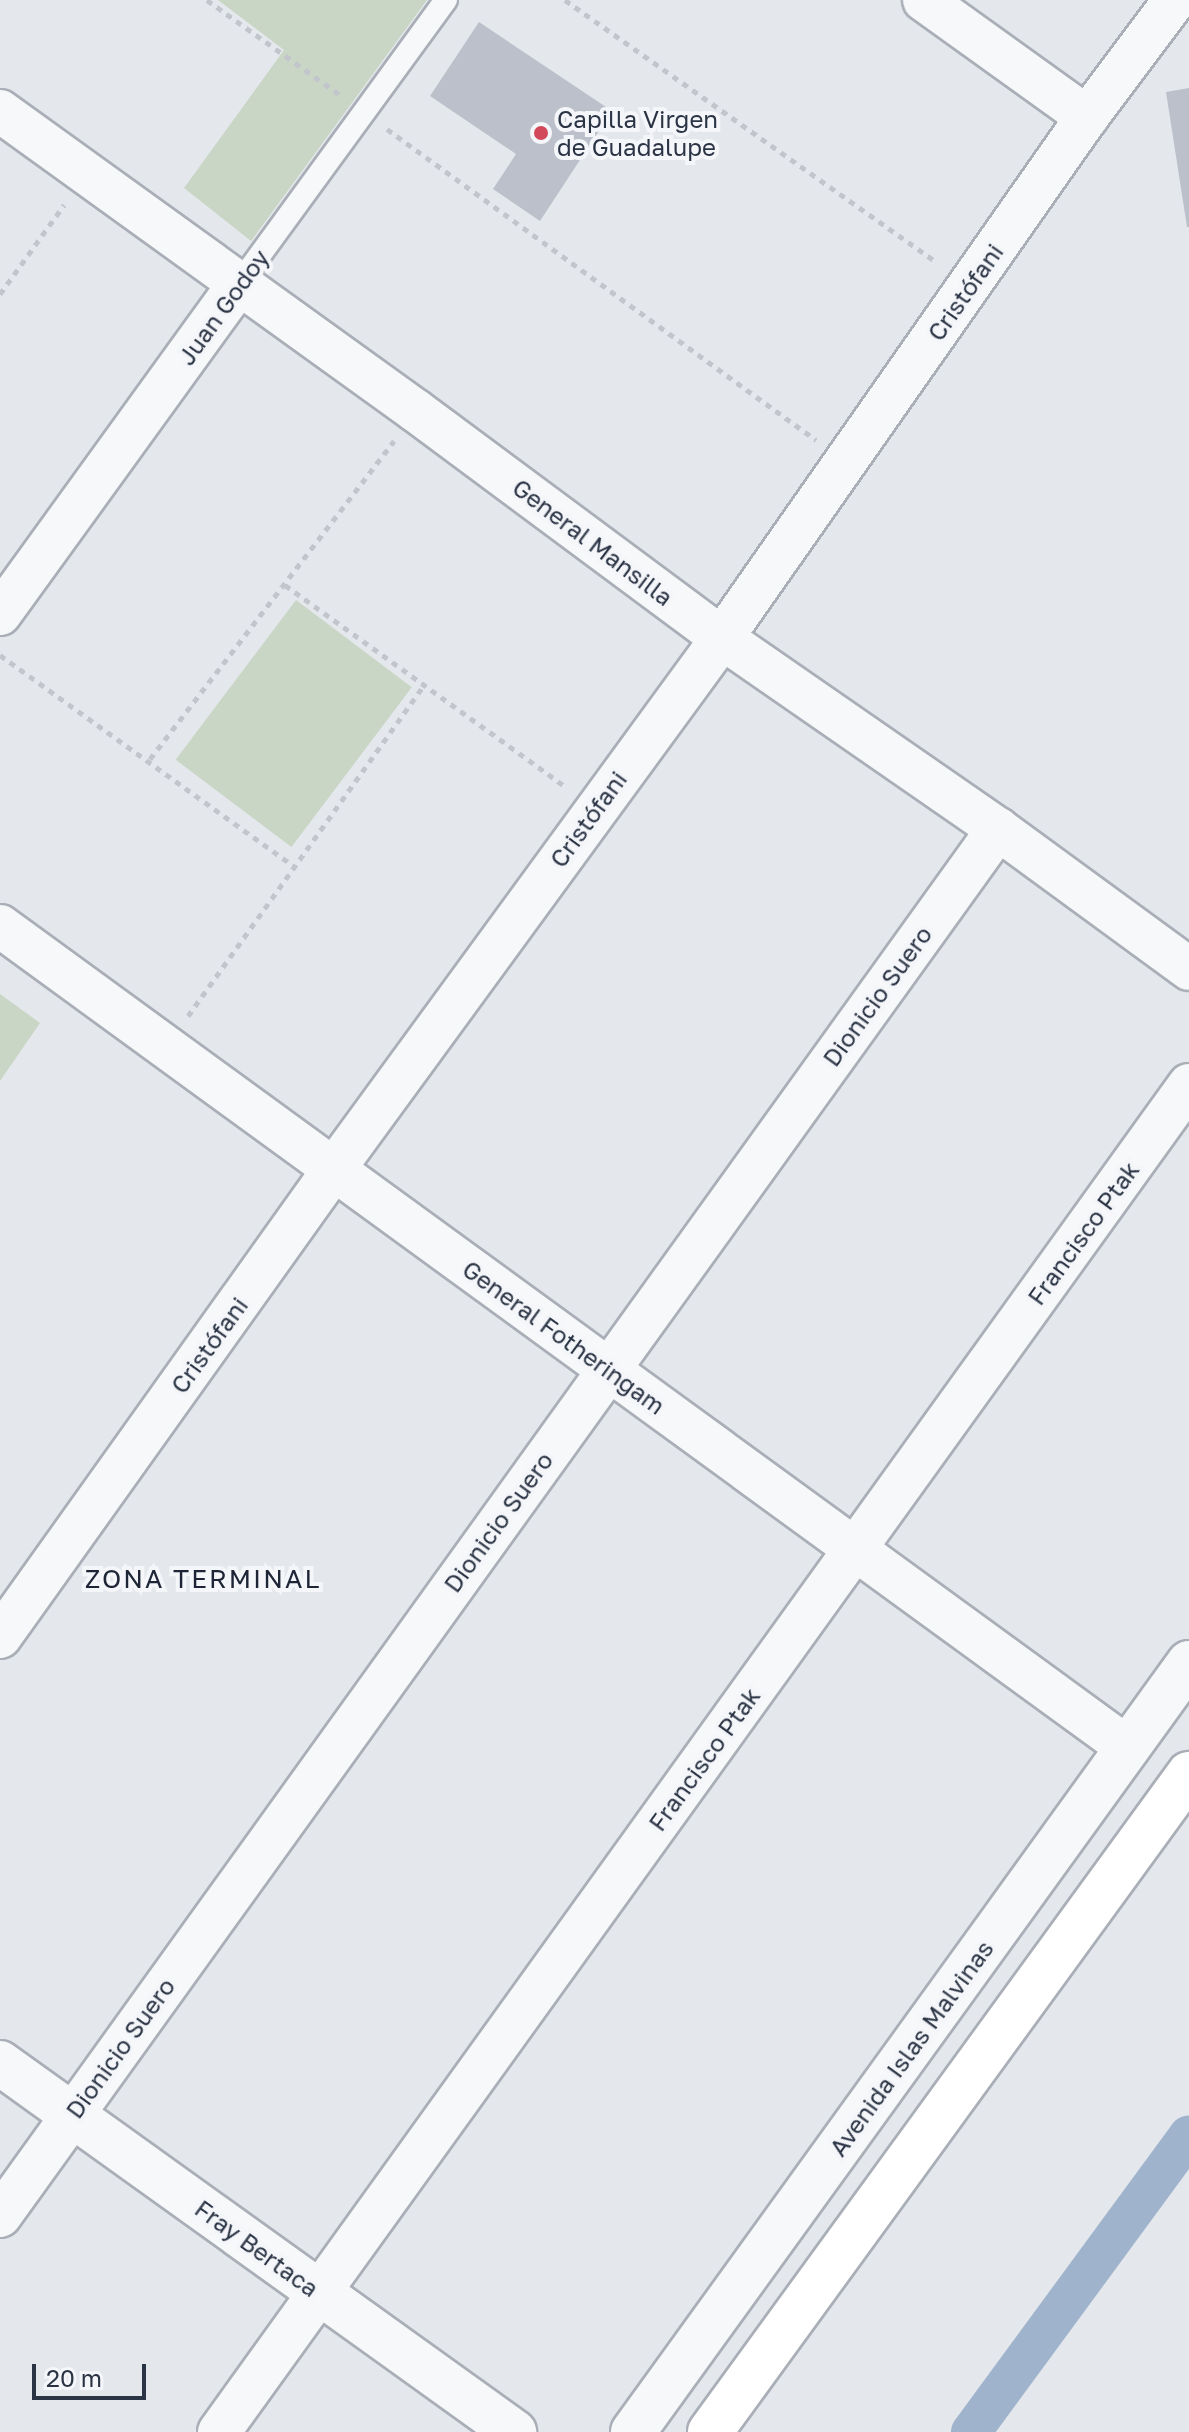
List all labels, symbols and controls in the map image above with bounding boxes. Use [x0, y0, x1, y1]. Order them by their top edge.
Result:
place label: Capilla Virgen de Guadalupe [557, 105, 718, 161]
marker: Capilla Virgen de Guadalupe [532, 124, 550, 142]
street label: Cristófani [921, 238, 1009, 346]
street label: Juan Godoy [171, 244, 275, 370]
street label: General Mansilla [507, 472, 679, 612]
street label: Cristófani [544, 765, 632, 873]
street label: Dionicio Suero [817, 920, 937, 1072]
street label: Francisco Ptak [1021, 1156, 1145, 1310]
street label: General Fotheringam [457, 1254, 671, 1420]
street label: Cristófani [165, 1291, 253, 1399]
street label: Dionicio Suero [438, 1446, 558, 1598]
district label: ZONA TERMINAL [85, 1563, 321, 1595]
street label: Francisco Ptak [642, 1682, 766, 1836]
street label: Avenida Islas Malvinas [823, 1935, 999, 2161]
street label: Dionicio Suero [60, 1972, 180, 2124]
street label: Fray Bertaca [190, 2194, 324, 2302]
scale bar [36, 2348, 150, 2398]
text: 20 m [46, 2363, 102, 2392]

